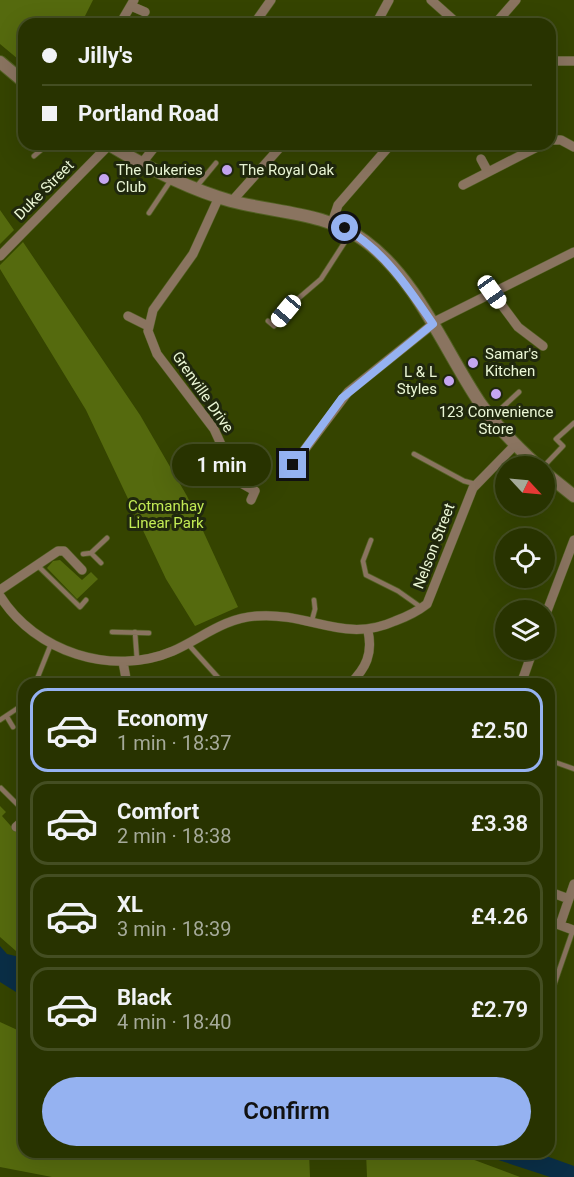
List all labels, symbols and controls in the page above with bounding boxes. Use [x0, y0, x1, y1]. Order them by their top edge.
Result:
text: Jilly's [78, 43, 133, 68]
text: Portland Road [78, 101, 219, 126]
street label: Duke Street [10, 156, 78, 224]
place label: The Dukeries Club [116, 161, 203, 196]
place label: The Royal Oak [239, 161, 335, 179]
marker: The Royal Oak [220, 163, 234, 177]
marker: The Dukeries Club [97, 172, 111, 186]
route start [331, 214, 358, 241]
car [474, 272, 510, 312]
car [268, 291, 304, 331]
place label: Samar's Kitchen [485, 345, 538, 380]
street label: Grenville Drive [168, 348, 238, 436]
marker: Samar's Kitchen [466, 356, 480, 370]
place label: L & L Styles [397, 363, 437, 398]
marker: L & L Styles [442, 374, 456, 388]
marker: 123 Convenience Store [489, 387, 503, 401]
place label: 123 Convenience Store [439, 403, 553, 438]
callout: 1 min [173, 444, 272, 486]
route end [279, 451, 306, 478]
text: 1 min [196, 453, 247, 477]
north arrow [495, 456, 555, 516]
map controls [495, 456, 555, 660]
park label: Cotmanhay Linear Park [128, 497, 204, 532]
street label: Nelson Street [409, 501, 459, 591]
button: locate [495, 528, 555, 588]
button: layers [495, 600, 555, 660]
icon: car [45, 703, 99, 757]
text: Economy [117, 706, 208, 731]
text: £2.50 [471, 718, 528, 743]
text: 1 min · 18:37 [117, 731, 232, 755]
icon: car [45, 796, 99, 850]
text: Comfort [117, 799, 199, 824]
text: £3.38 [471, 811, 528, 836]
text: 2 min · 18:38 [117, 824, 232, 848]
icon: car [45, 889, 99, 943]
text: XL [117, 892, 143, 917]
text: £4.26 [471, 904, 528, 929]
text: 3 min · 18:39 [117, 917, 232, 941]
icon: car [45, 982, 99, 1036]
text: Black [117, 985, 172, 1010]
text: £2.79 [471, 997, 528, 1022]
text: 4 min · 18:40 [117, 1010, 232, 1034]
button: Confirm [42, 1077, 531, 1146]

